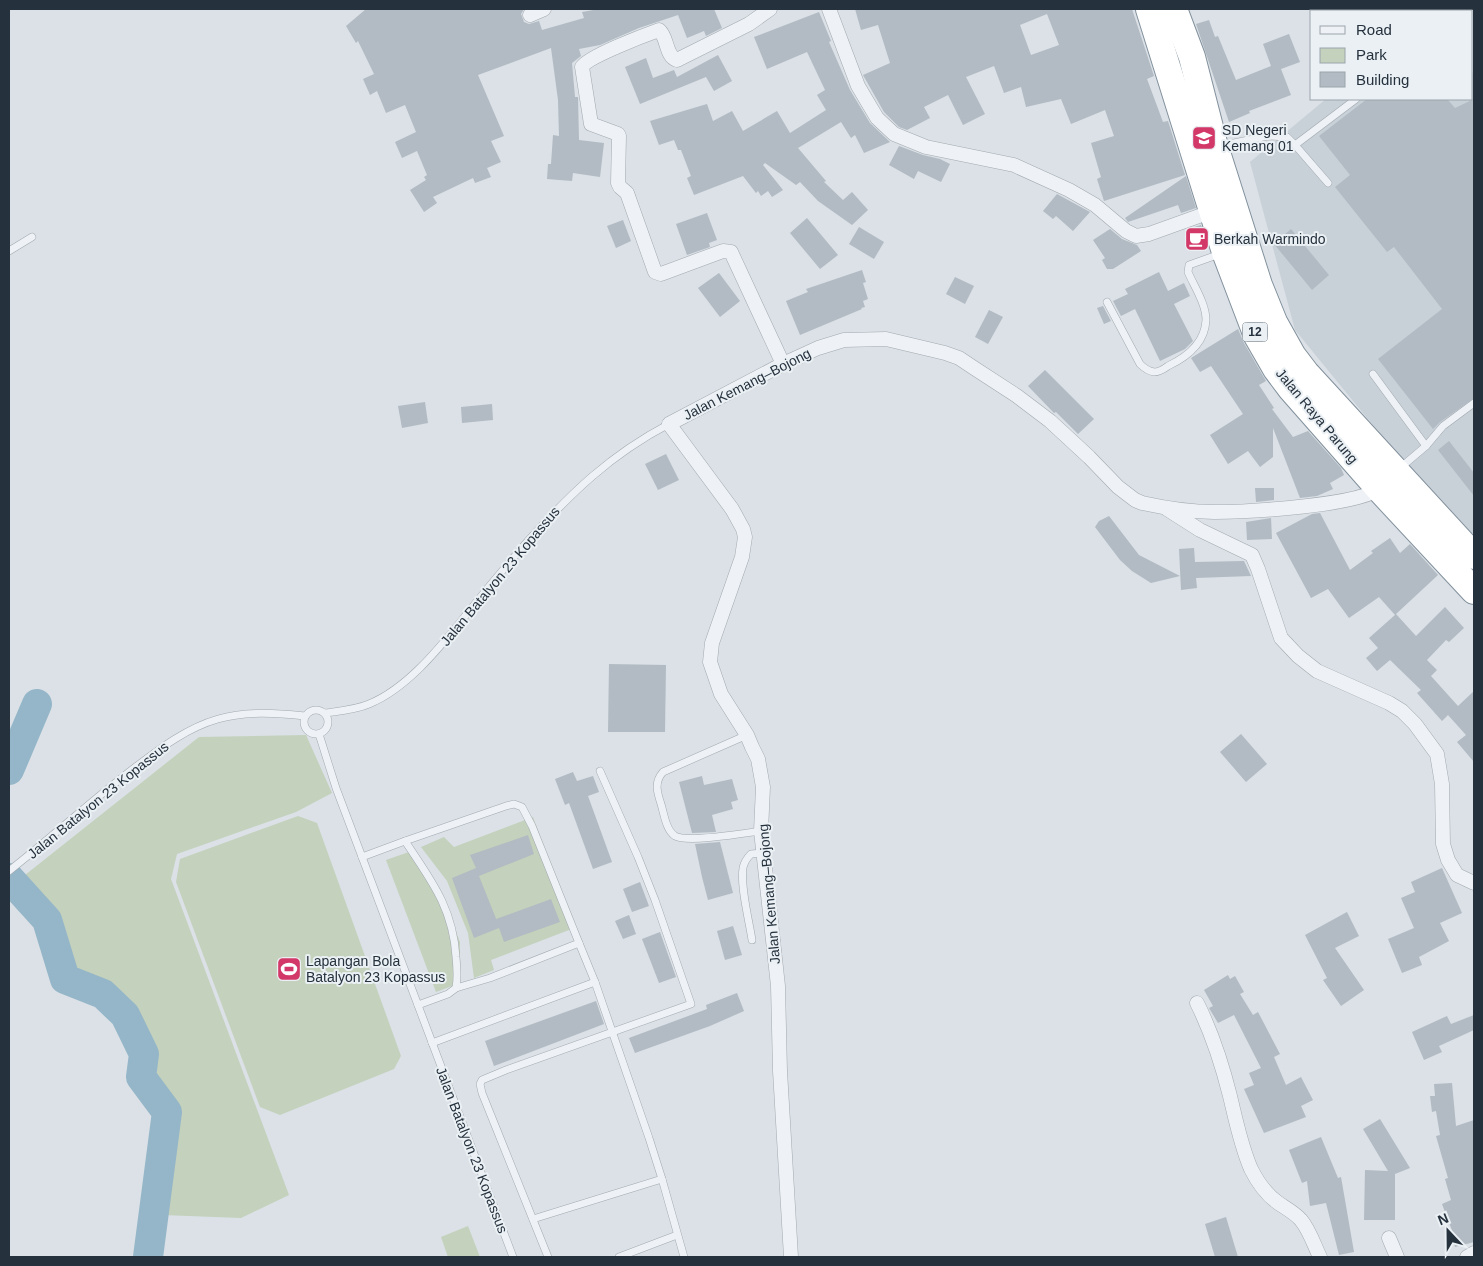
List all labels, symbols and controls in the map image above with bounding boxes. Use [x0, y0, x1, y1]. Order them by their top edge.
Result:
legend [1310, 10, 1473, 100]
text: Road [1356, 21, 1392, 38]
text: Park [1356, 46, 1387, 63]
text: Building [1356, 71, 1409, 88]
place label: SD Negeri Kemang 01 [1222, 122, 1294, 154]
school or university icon: SD Negeri Kemang 01 [1191, 125, 1217, 151]
cafe icon: Berkah Warmindo [1184, 226, 1210, 252]
place label: Berkah Warmindo [1214, 231, 1326, 247]
road number: 12 [1242, 322, 1268, 342]
street label: Jalan Kemang–Bojong [681, 345, 813, 423]
street label: Jalan Raya Parung [1273, 365, 1361, 467]
street label: Jalan Batalyon 23 Kopassus [437, 503, 563, 649]
street label: Jalan Batalyon 23 Kopassus [24, 738, 172, 862]
street label: Jalan Kemang–Bojong [755, 823, 783, 965]
place label: Lapangan Bola Batalyon 23 Kopassus [306, 953, 445, 985]
sports icon: Lapangan Bola Batalyon 23 Kopassus [276, 956, 302, 982]
street label: Jalan Batalyon 23 Kopassus [433, 1065, 511, 1235]
north arrow [1423, 1206, 1473, 1256]
text: N [1435, 1210, 1451, 1228]

